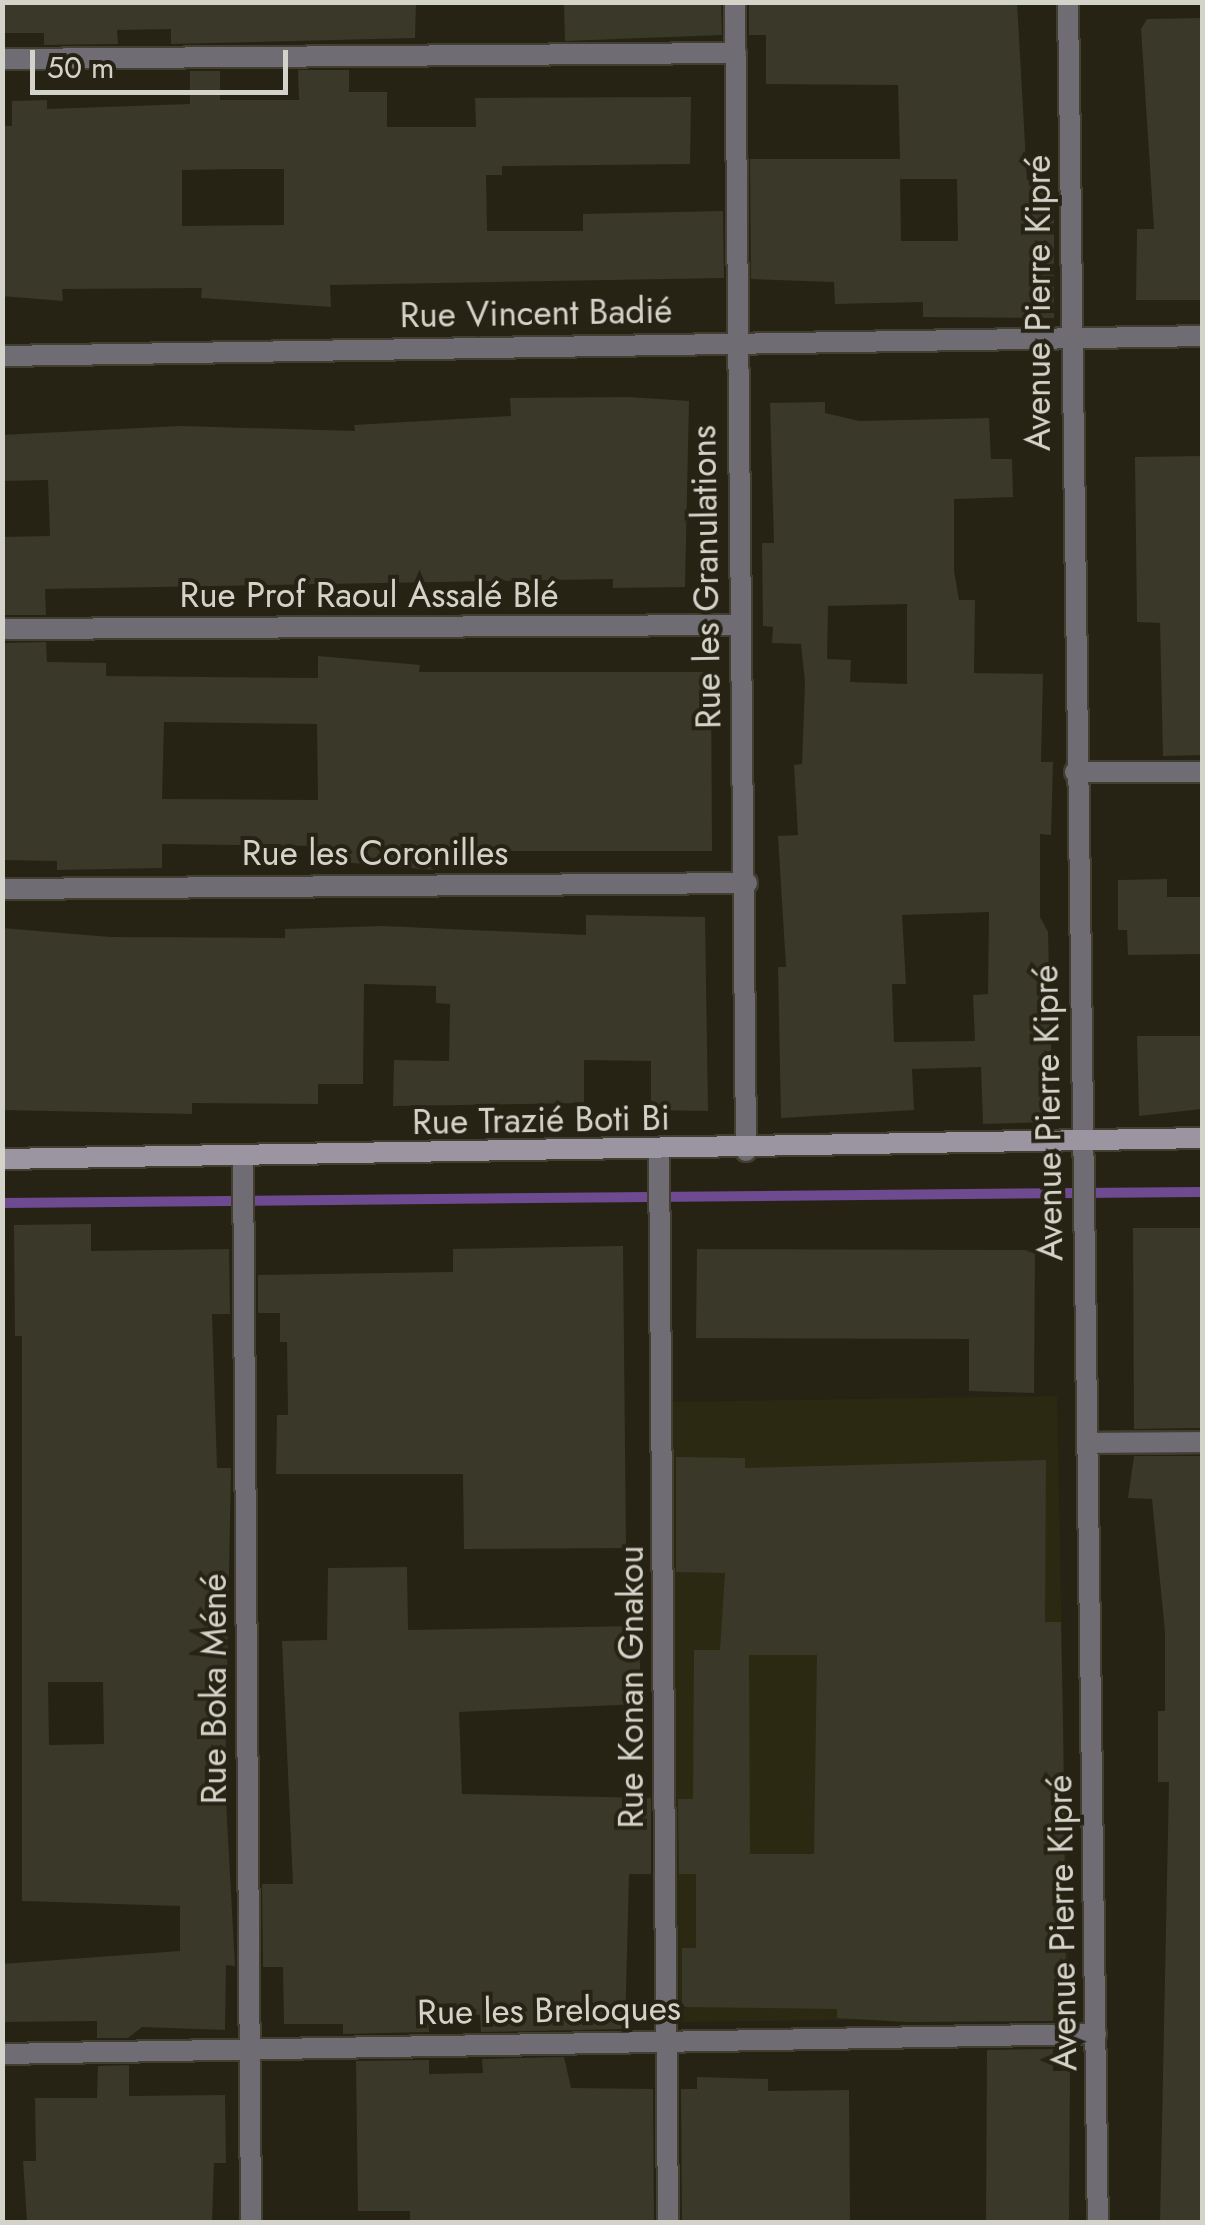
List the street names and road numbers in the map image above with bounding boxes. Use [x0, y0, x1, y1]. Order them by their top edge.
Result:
street label: Avenue Pierre Kipré [1017, 155, 1059, 451]
street label: Rue Vincent Badié [399, 290, 673, 336]
street label: Rue les Granulations [682, 425, 730, 729]
street label: Rue Prof Raoul Assalé Blé [180, 574, 558, 616]
street label: Rue les Coronilles [242, 832, 508, 874]
street label: Avenue Pierre Kipré [1024, 965, 1072, 1261]
street label: Rue Trazié Boti Bi [412, 1097, 670, 1143]
street label: Rue Konan Gnakou [610, 1545, 652, 1829]
street label: Rue Boka Méné [193, 1574, 235, 1804]
street label: Avenue Pierre Kipré [1038, 1775, 1086, 2071]
street label: Rue les Breloques [417, 1987, 681, 2033]

